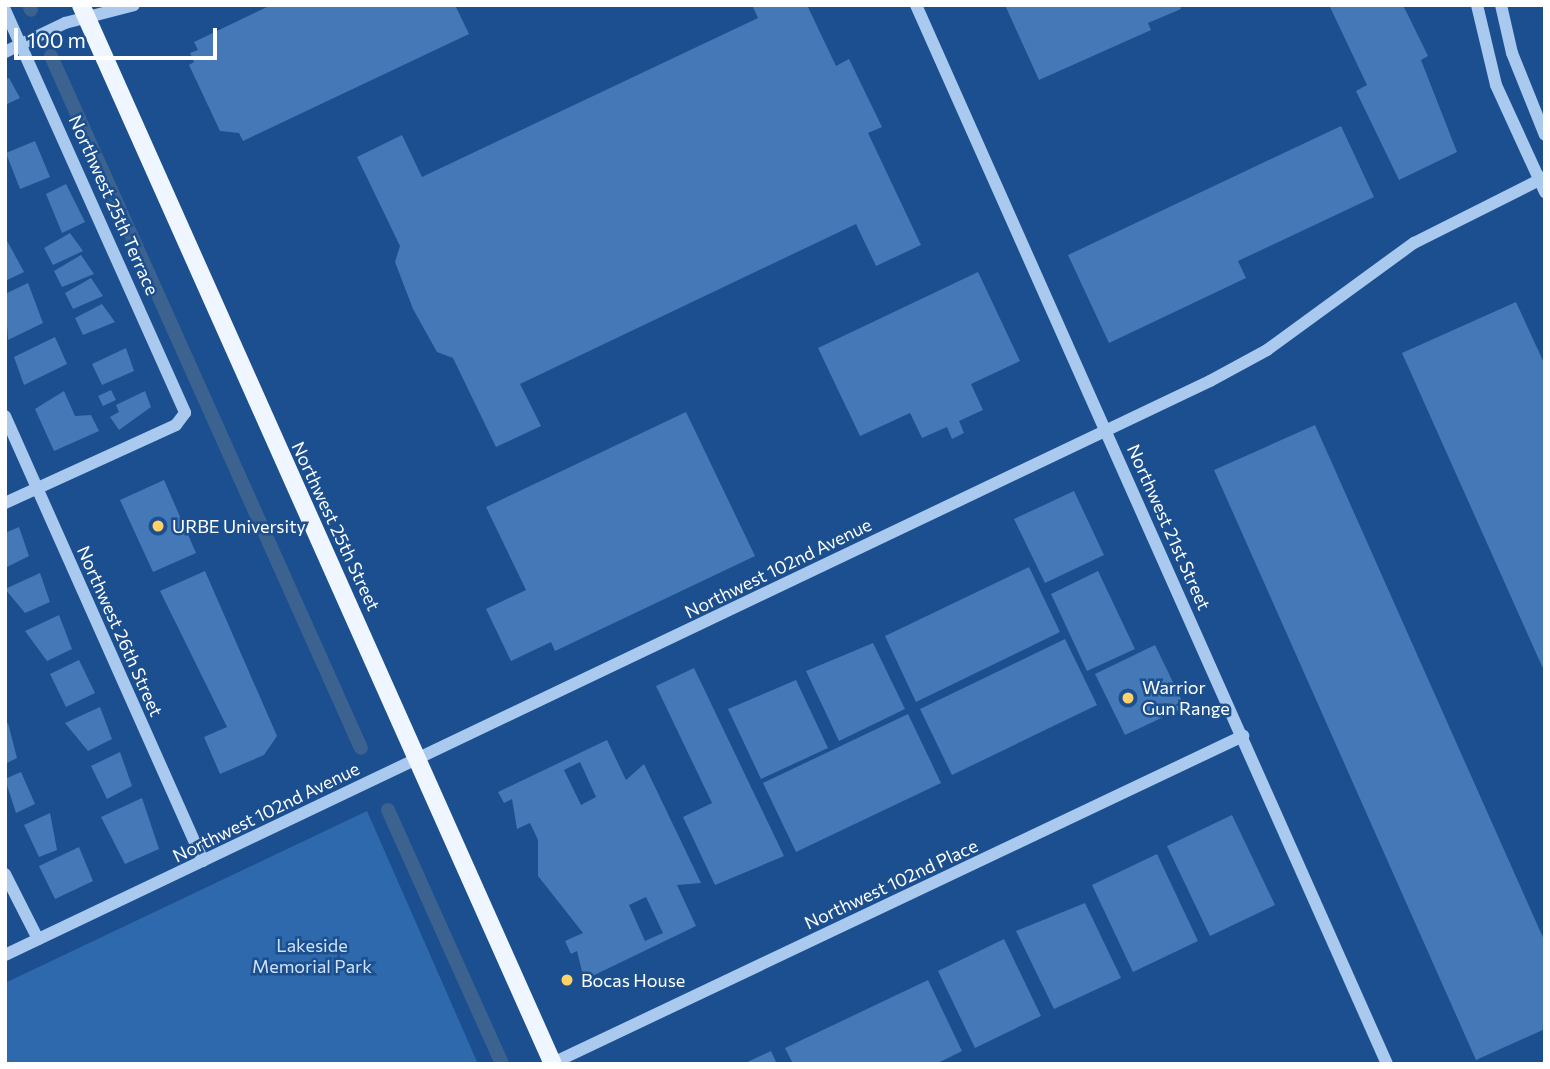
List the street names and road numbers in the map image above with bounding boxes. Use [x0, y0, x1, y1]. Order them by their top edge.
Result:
street label: Northwest 25th Terrace [65, 112, 163, 298]
street label: Northwest 25th Street [287, 438, 385, 614]
street label: Northwest 21st Street [1123, 441, 1215, 613]
street label: Northwest 102nd Avenue [681, 513, 875, 623]
street label: Northwest 26th Street [73, 542, 167, 720]
street label: Northwest 102nd Avenue [169, 757, 363, 867]
street label: Northwest 102nd Place [801, 834, 981, 934]

